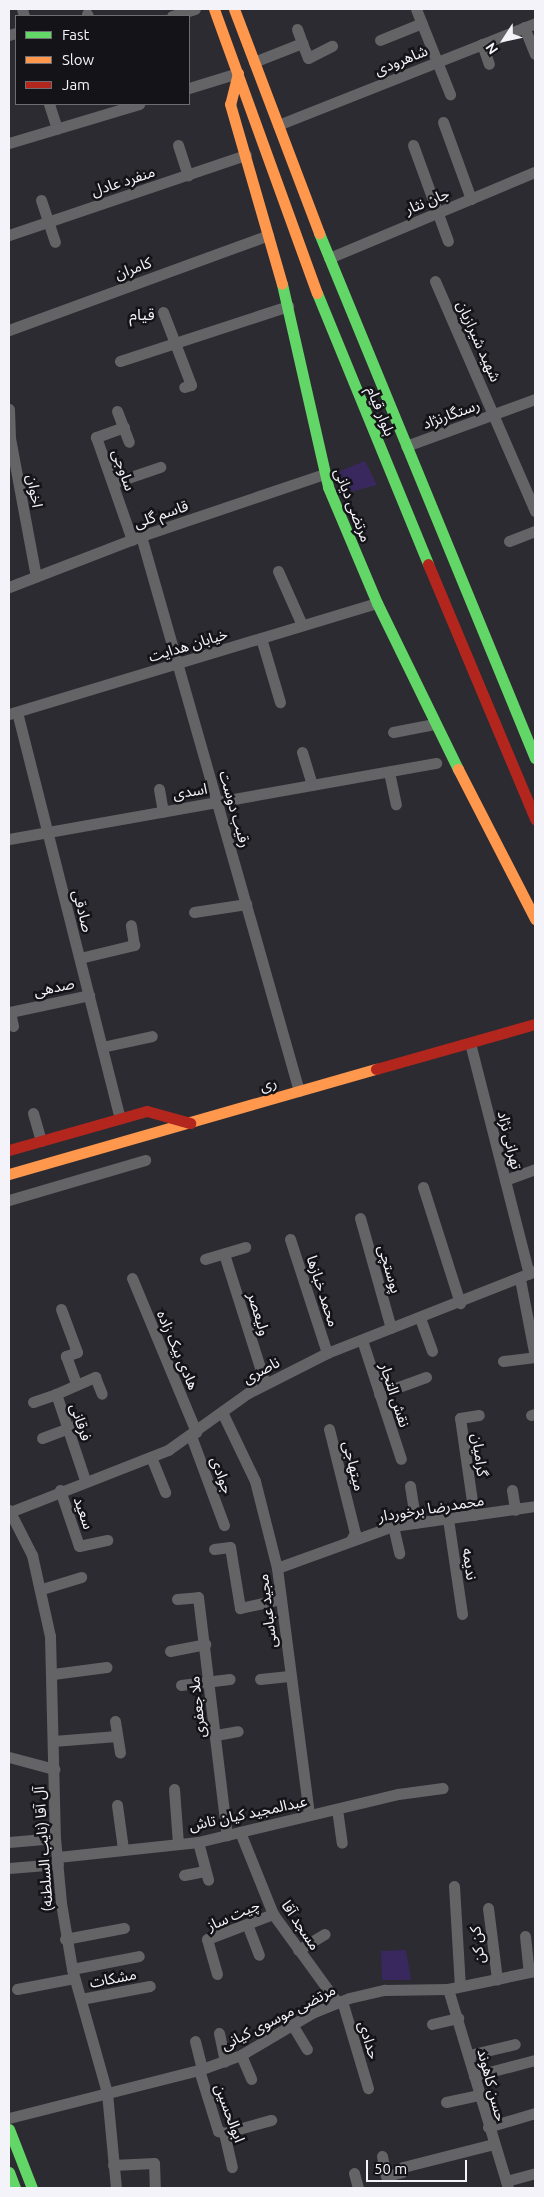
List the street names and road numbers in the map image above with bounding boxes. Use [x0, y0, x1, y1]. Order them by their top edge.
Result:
street label: شاهرودی [372, 41, 430, 79]
street label: منفرد عادل [89, 162, 157, 200]
street label: جان نثار [402, 184, 452, 218]
street label: کامران [112, 253, 154, 283]
street label: شهید شیرازیان [453, 298, 505, 384]
street label: بلوار قیام [363, 383, 399, 439]
street label: رستگارنژاد [420, 395, 482, 433]
street label: ساوجی [109, 447, 139, 493]
street label: مرتضی دیانی [331, 466, 375, 544]
street label: اخوان [23, 473, 47, 509]
street label: قاسم گلی [131, 496, 191, 532]
street label: خیابان‌ هدایت [146, 624, 230, 666]
street label: رقیب دوست [215, 768, 255, 850]
street label: اسدی [171, 779, 209, 803]
street label: صادقی [69, 888, 97, 934]
street label: صدهی [32, 974, 76, 1000]
street label: ری [257, 1073, 279, 1095]
street label: تهرانی نژاد [494, 1109, 526, 1171]
street label: پوستچی [375, 1243, 405, 1295]
street label: محمد خبازها [303, 1253, 343, 1329]
street label: ولیعصر [244, 1290, 274, 1338]
street label: هادی بیک زاده [153, 1308, 203, 1392]
street label: ناصری [239, 1353, 283, 1387]
street label: نقش التجار [376, 1361, 414, 1429]
street label: فرقانی [67, 1401, 95, 1443]
street label: گرامیان [468, 1432, 492, 1478]
street label: میتهاجی [339, 1439, 369, 1493]
street label: جوادی [207, 1454, 237, 1496]
street label: محمدرضا برخوردار [377, 1491, 485, 1525]
street label: سعید [70, 1494, 98, 1532]
street label: ندیمه [459, 1547, 481, 1581]
street label: مجید عباسی [254, 1573, 280, 1649]
street label: ملا جعفری [185, 1675, 209, 1739]
street label: آل آقا (نایب السلطنه) [30, 1786, 56, 1912]
street label: عبدالمجید کیان تاش [187, 1792, 309, 1834]
street label: چیت ساز [204, 1895, 262, 1935]
street label: مسجد آقا [278, 1897, 324, 1953]
street label: کن کن [466, 1925, 488, 1965]
street label: مشکات [88, 1965, 138, 1991]
street label: مرتضی موسوی کیانی [218, 1980, 338, 2054]
street label: حدادی [355, 2019, 383, 2061]
street label: حسن کاهوند [474, 2047, 510, 2123]
street label: ابوالحسین [211, 2081, 249, 2145]

